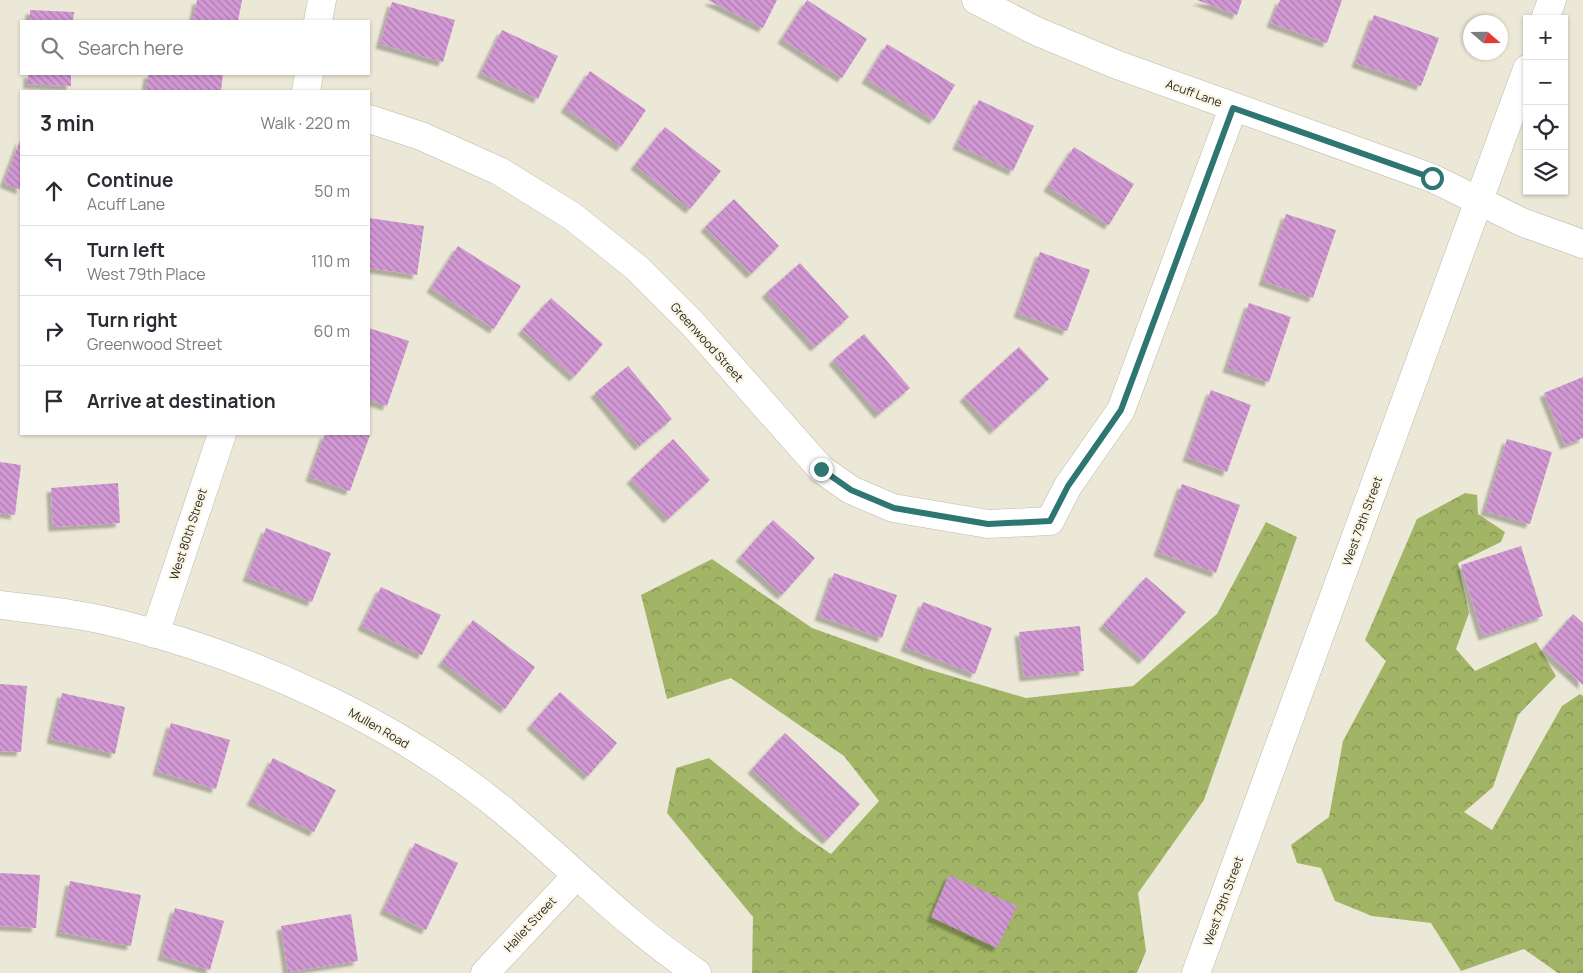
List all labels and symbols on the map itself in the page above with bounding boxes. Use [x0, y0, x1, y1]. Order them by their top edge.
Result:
north arrow [1463, 15, 1508, 60]
street label: Acuff Lane [1164, 75, 1224, 111]
route start [1421, 167, 1444, 190]
street label: Greenwood Street [667, 299, 747, 386]
route end [810, 458, 833, 481]
street label: West 79th Street [1338, 474, 1386, 568]
street label: West 80th Street [165, 486, 211, 582]
street label: Mullen Road [345, 704, 413, 752]
street label: West 79th Street [1199, 854, 1247, 948]
street label: Hallet Street [500, 892, 560, 955]

